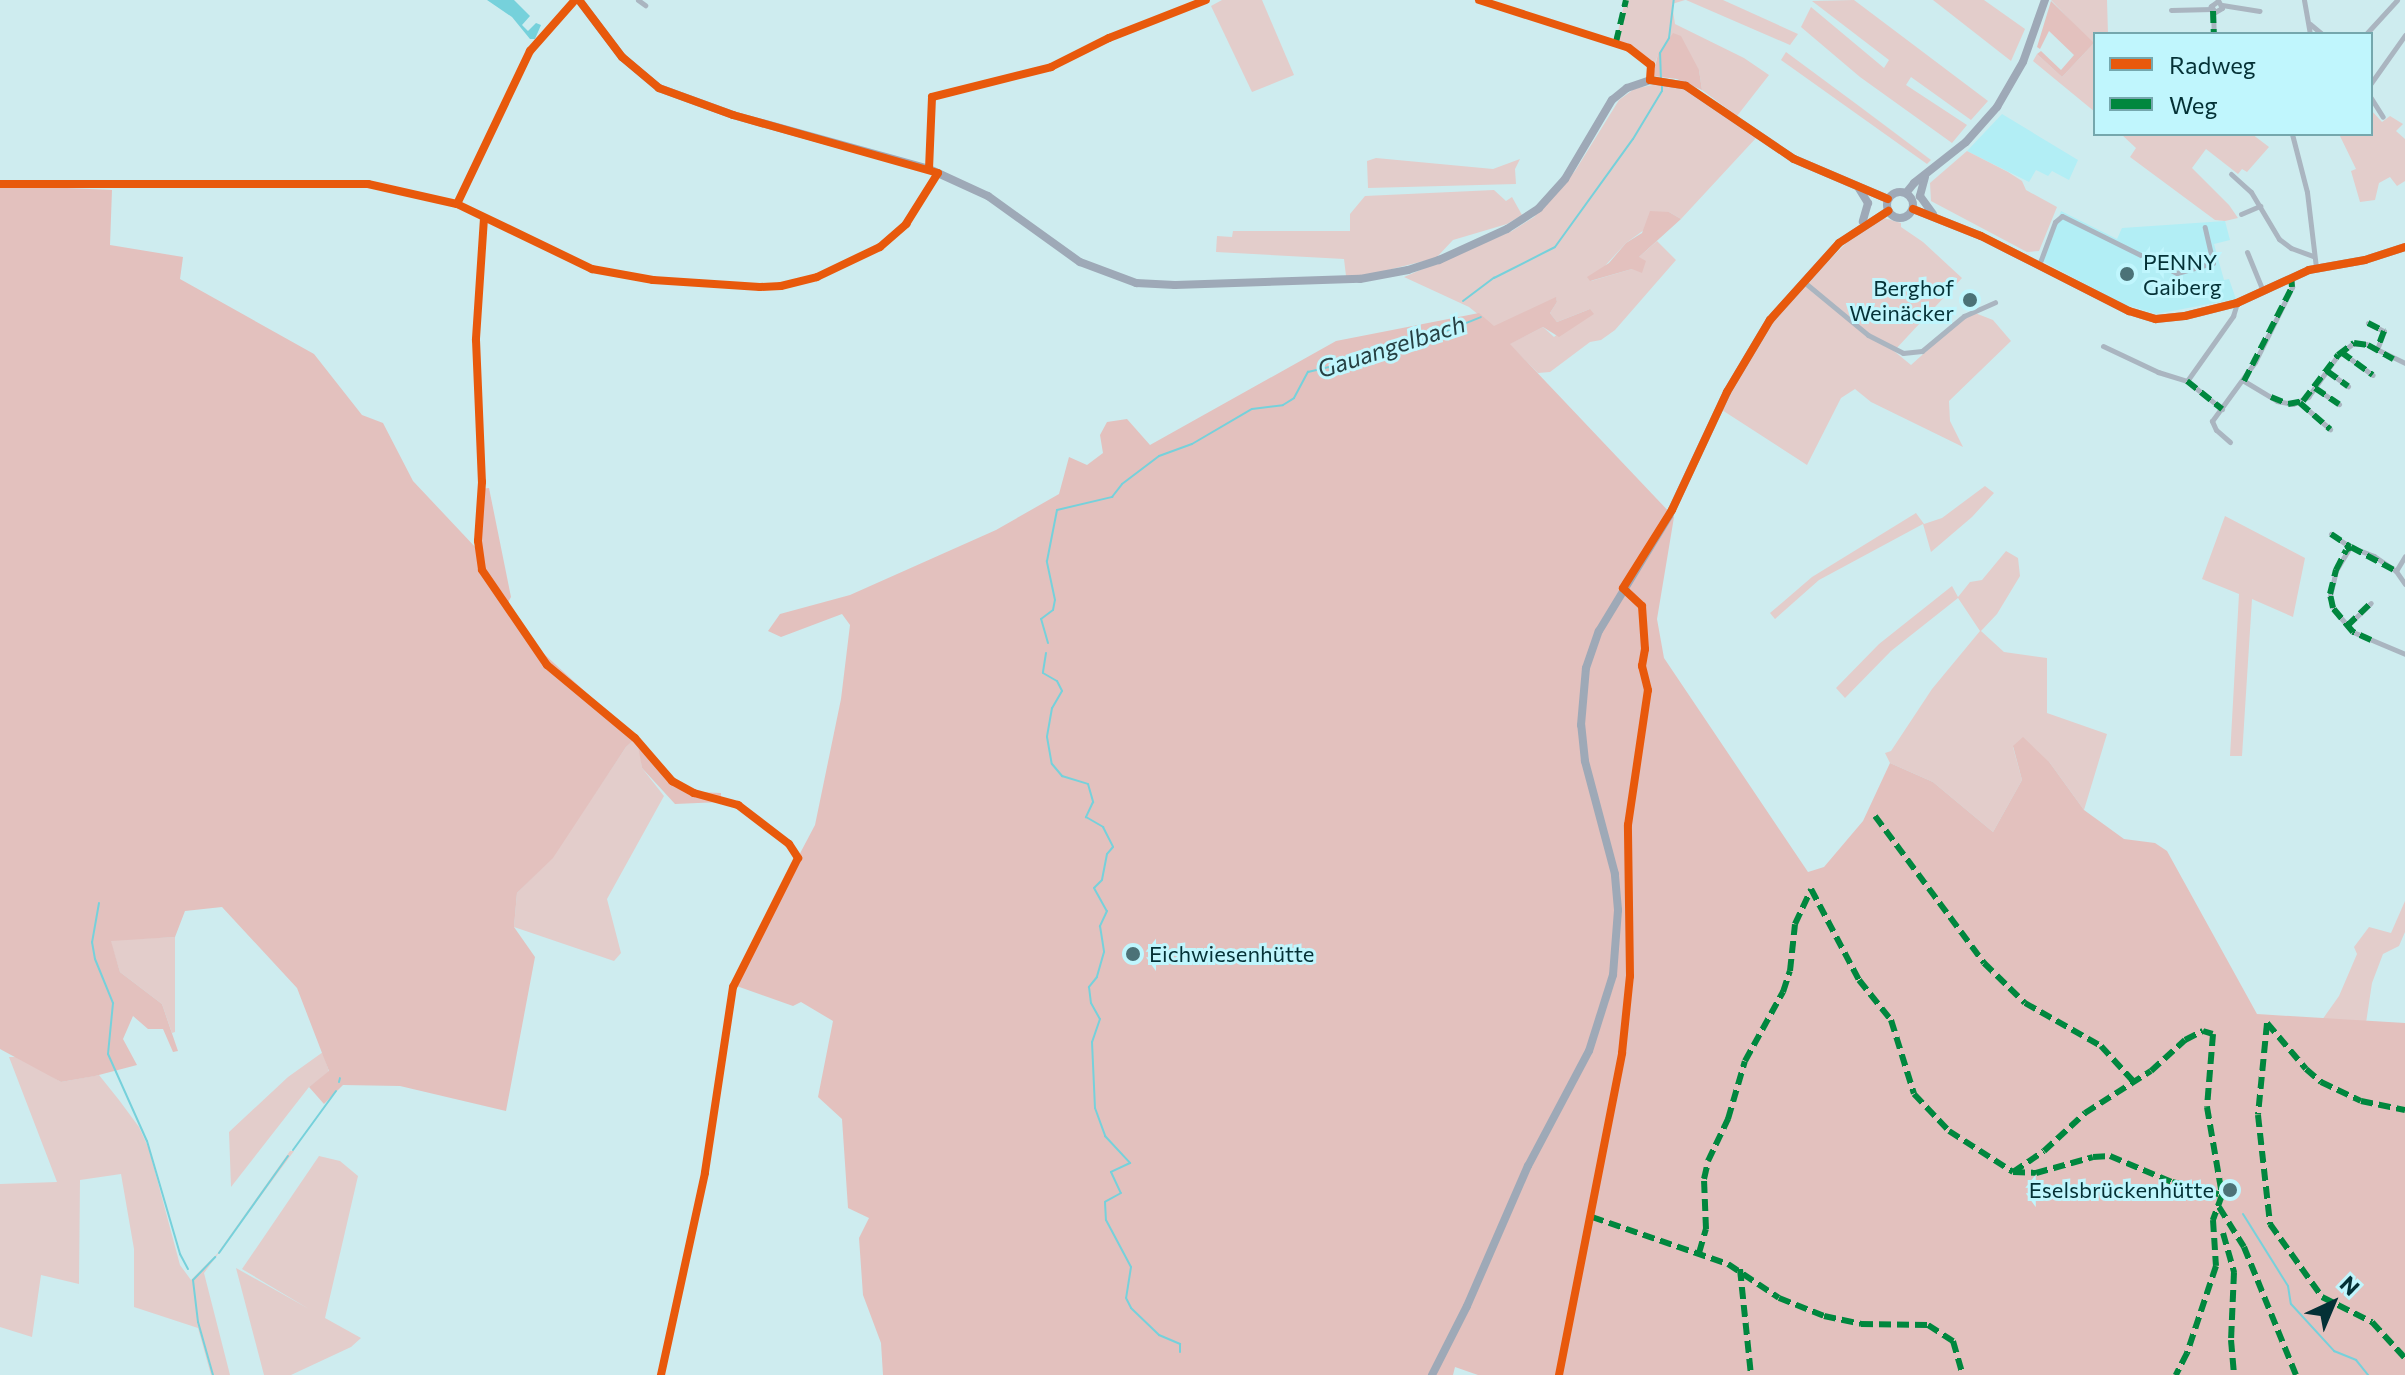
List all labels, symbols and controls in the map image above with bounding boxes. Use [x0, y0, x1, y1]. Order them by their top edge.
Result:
legend [2093, 32, 2373, 136]
text: Radweg [2169, 50, 2256, 79]
text: Weg [2169, 90, 2217, 119]
place label: PENNY Gaiberg [2143, 248, 2222, 300]
marker: PENNY Gaiberg [2118, 265, 2136, 283]
place label: Berghof Weinäcker [1849, 274, 1954, 326]
marker: Berghof Weinäcker [1961, 291, 1979, 309]
water label: Gauangelbach [1313, 309, 1469, 383]
place label: Eichwiesenhütte [1149, 941, 1314, 967]
marker: Eichwiesenhütte [1124, 945, 1142, 963]
place label: Eselsbrückenhütte [2029, 1177, 2214, 1203]
marker: Eselsbrückenhütte [2221, 1181, 2239, 1199]
north arrow [2293, 1263, 2373, 1343]
text: N [2335, 1270, 2365, 1301]

